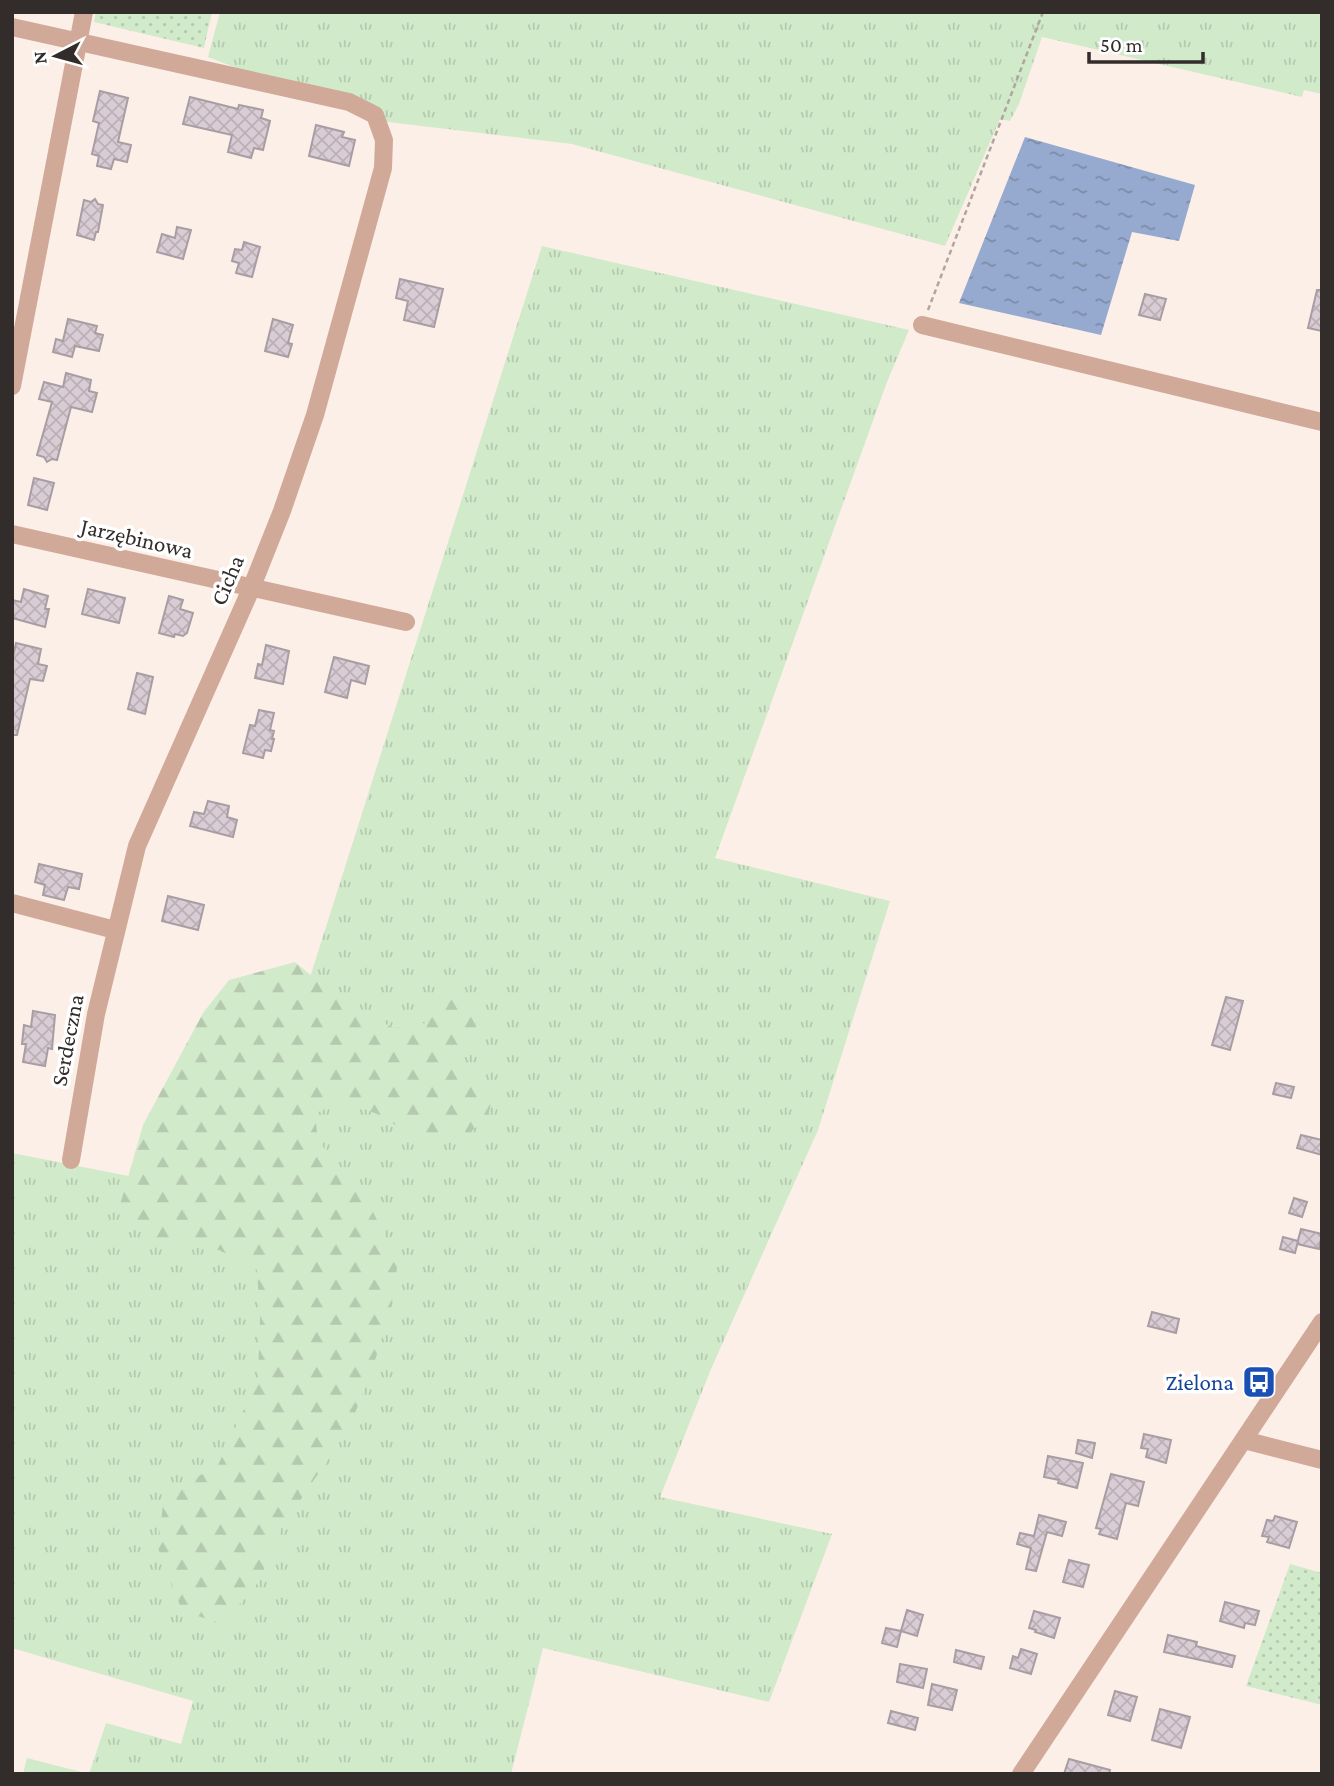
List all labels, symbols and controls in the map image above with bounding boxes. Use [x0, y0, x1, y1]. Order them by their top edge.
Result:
north arrow [21, 21, 91, 91]
scale bar [1089, 21, 1203, 65]
text: 50 m [1100, 33, 1143, 57]
text: N [28, 50, 51, 65]
street label: Jarzębinowa [76, 512, 196, 564]
street label: Cicha [205, 551, 249, 609]
street label: Serdeczna [45, 992, 89, 1088]
bus stop icon: Zielona [1240, 1363, 1278, 1401]
place label: Zielona [1165, 1369, 1234, 1395]

